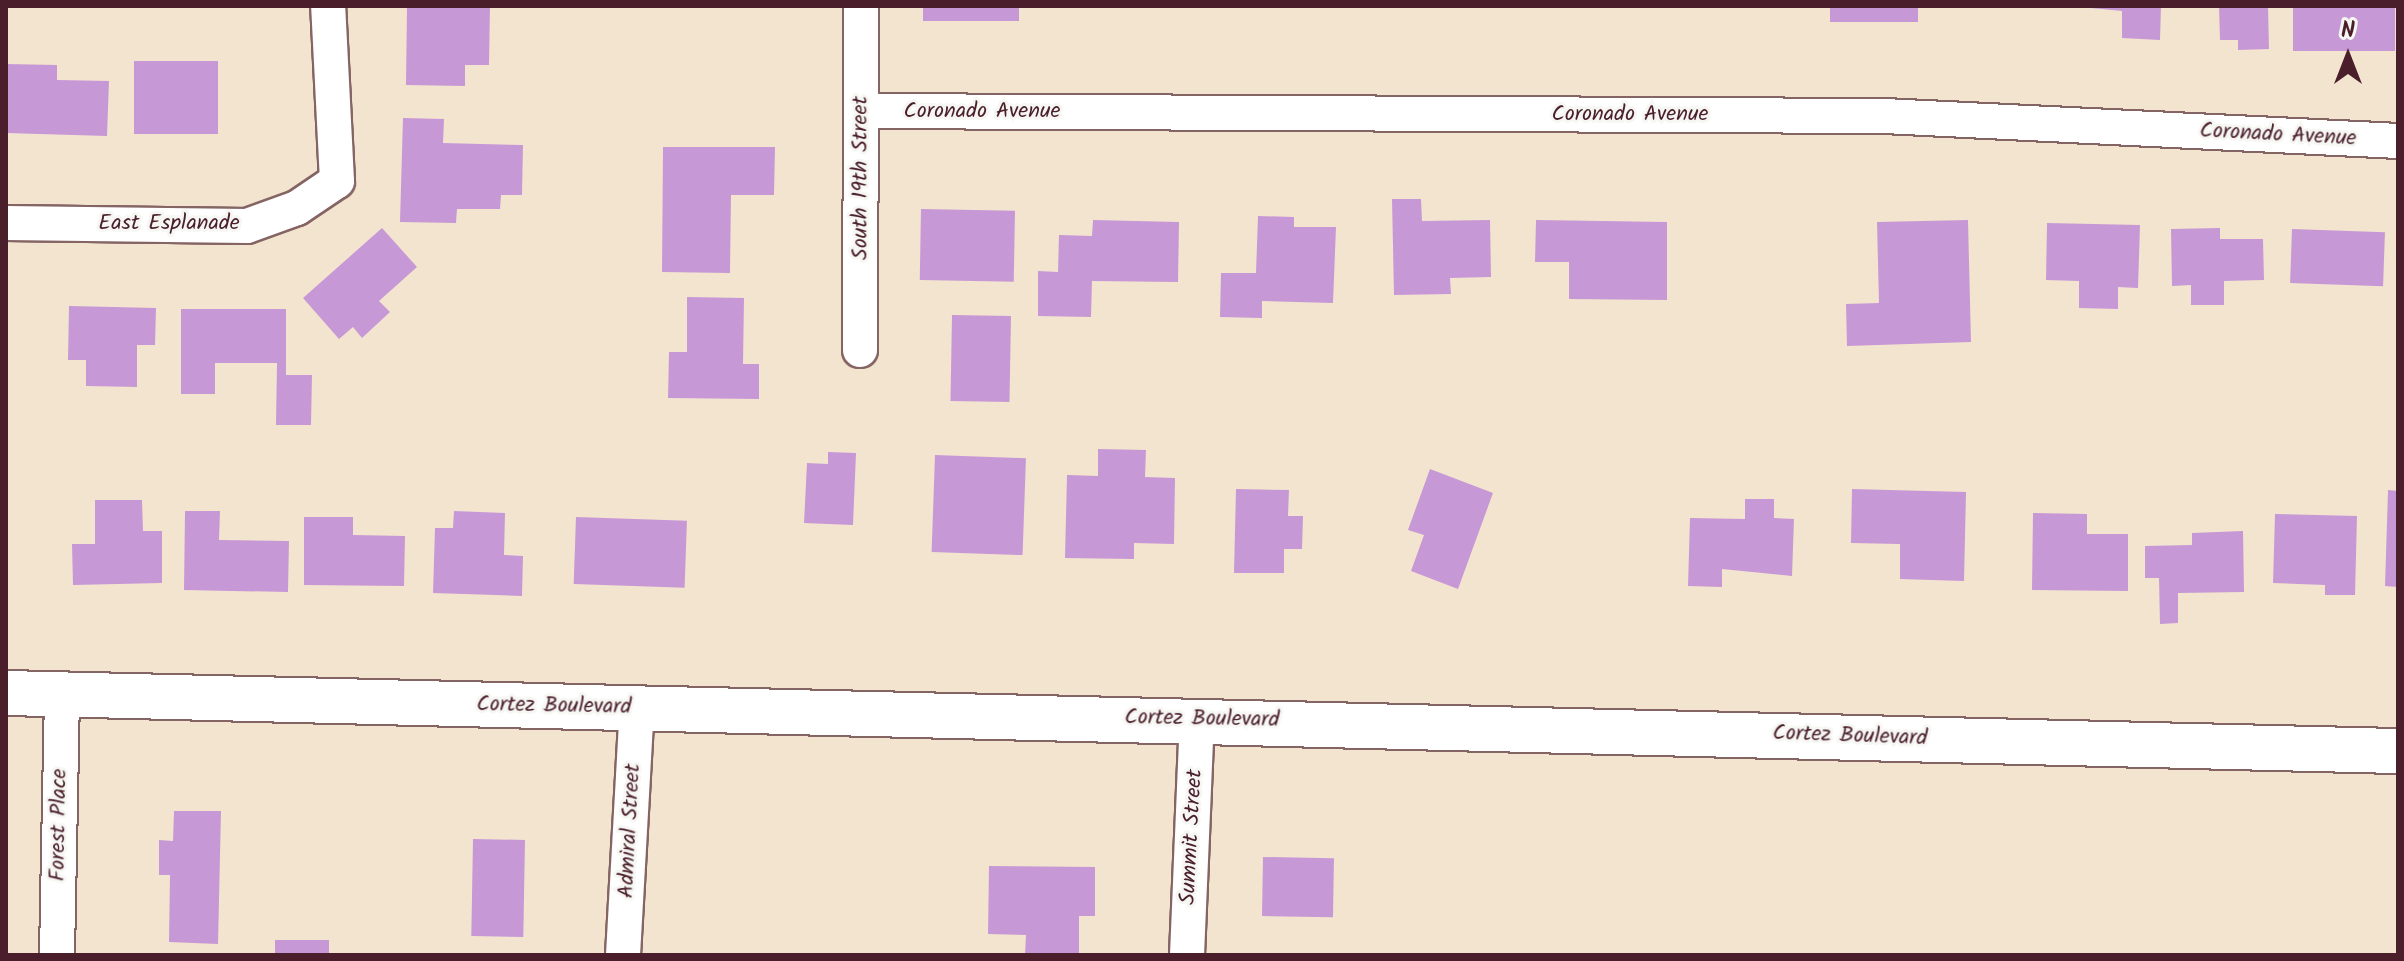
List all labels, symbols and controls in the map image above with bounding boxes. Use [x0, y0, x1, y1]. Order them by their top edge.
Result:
text: N [2341, 14, 2355, 49]
north arrow [2308, 16, 2388, 96]
street label: South 19th Street [848, 96, 874, 260]
street label: Coronado Avenue [904, 99, 1060, 125]
street label: Coronado Avenue [1552, 102, 1708, 128]
street label: Coronado Avenue [2199, 118, 2357, 152]
street label: East Esplanade [98, 211, 240, 237]
street label: Cortez Boulevard [476, 691, 632, 721]
street label: Cortez Boulevard [1124, 704, 1280, 734]
street label: Cortez Boulevard [1772, 720, 1928, 752]
street label: Admiral Street [613, 763, 647, 899]
street label: Forest Place [45, 768, 73, 882]
street label: Summit Street [1175, 769, 1209, 905]

